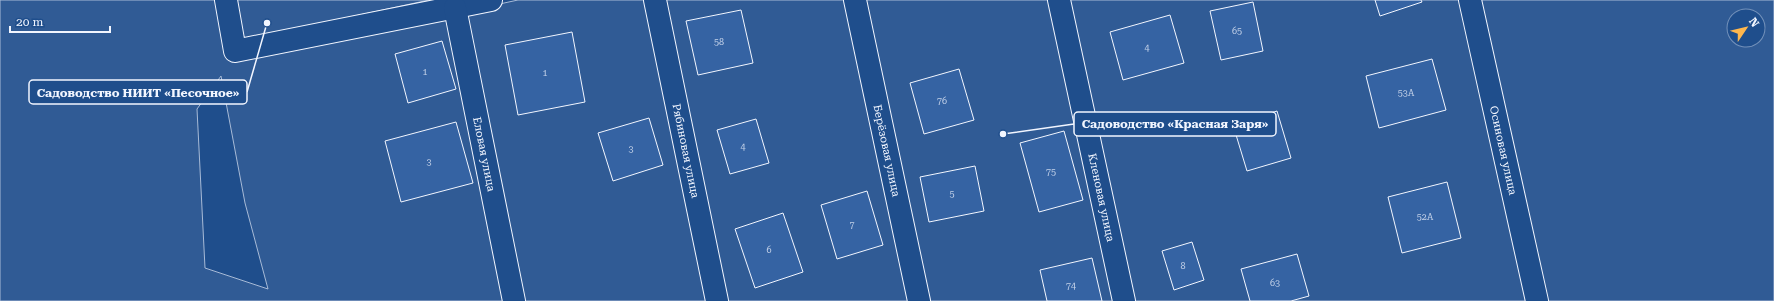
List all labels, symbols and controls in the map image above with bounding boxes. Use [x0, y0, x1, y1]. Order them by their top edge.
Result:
scale bar [10, 8, 110, 34]
north arrow [1726, 8, 1766, 48]
text: 20 m [16, 15, 43, 29]
text: N [1746, 15, 1762, 30]
house number: 65 [1232, 26, 1242, 36]
house number: 58 [714, 37, 724, 47]
house number: 4 [1144, 43, 1150, 53]
house number: 1 [422, 67, 428, 77]
house number: 1 [542, 68, 548, 78]
callout: Садоводство НИИТ «Песочное» [29, 80, 247, 104]
text: Садоводство НИИТ «Песочное» [37, 86, 240, 100]
house number: 53А [1398, 88, 1415, 98]
house number: 76 [937, 96, 947, 106]
street label: Рябиновая улица [670, 102, 702, 199]
street label: Берёзовая улица [871, 103, 903, 198]
street label: Осиновая улица [1487, 104, 1520, 196]
callout: Садоводство «Красная Заря» [1074, 112, 1276, 136]
street label: Еловая улица [471, 116, 498, 193]
text: Садоводство «Красная Заря» [1082, 117, 1269, 131]
house number: 4 [740, 142, 746, 152]
house number: 3 [628, 144, 634, 154]
street label: Кленовая улица [1086, 152, 1117, 243]
house number: 3 [426, 157, 432, 167]
house number: 75 [1046, 167, 1056, 177]
house number: 5 [949, 189, 955, 199]
house number: 52А [1417, 212, 1434, 222]
house number: 7 [849, 220, 855, 230]
house number: 6 [766, 245, 772, 255]
house number: 8 [1180, 261, 1186, 271]
house number: 63 [1270, 278, 1280, 288]
house number: 74 [1066, 281, 1076, 291]

